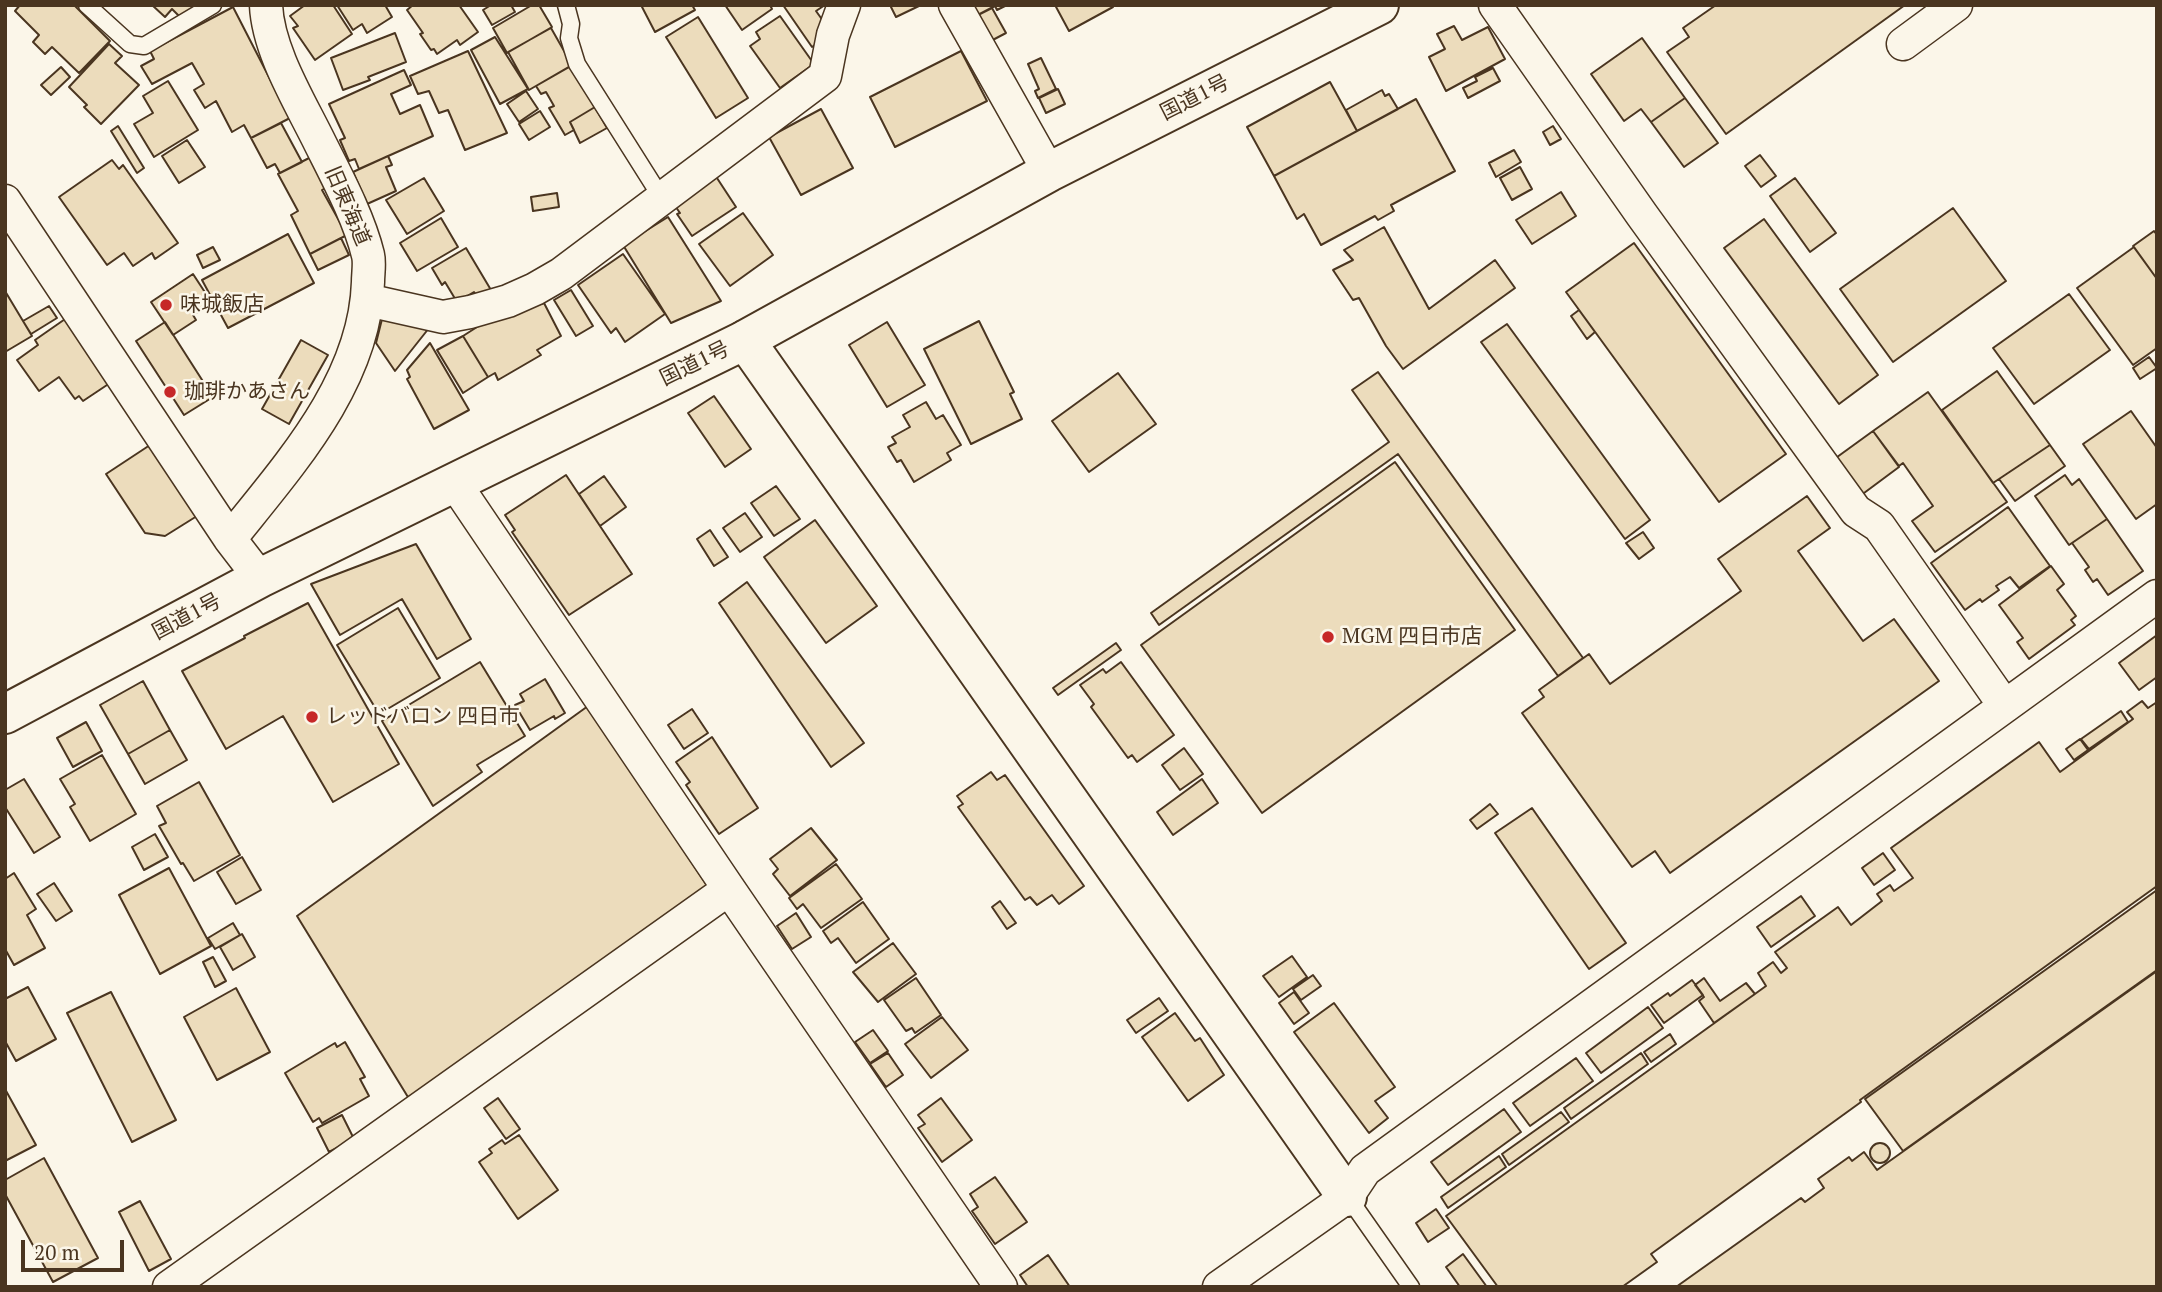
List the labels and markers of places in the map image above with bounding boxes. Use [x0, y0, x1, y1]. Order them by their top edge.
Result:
place label: 味城飯店 [180, 292, 264, 318]
marker: 味城飯店 [158, 297, 174, 313]
place label: 珈琲かあさん [184, 379, 310, 405]
marker: 珈琲かあさん [162, 384, 178, 400]
place label: MGM 四日市店 [1342, 624, 1482, 650]
marker: MGM 四日市店 [1320, 629, 1336, 645]
place label: レッドバロン 四日市 [326, 704, 520, 730]
marker: レッドバロン 四日市 [304, 709, 320, 725]

